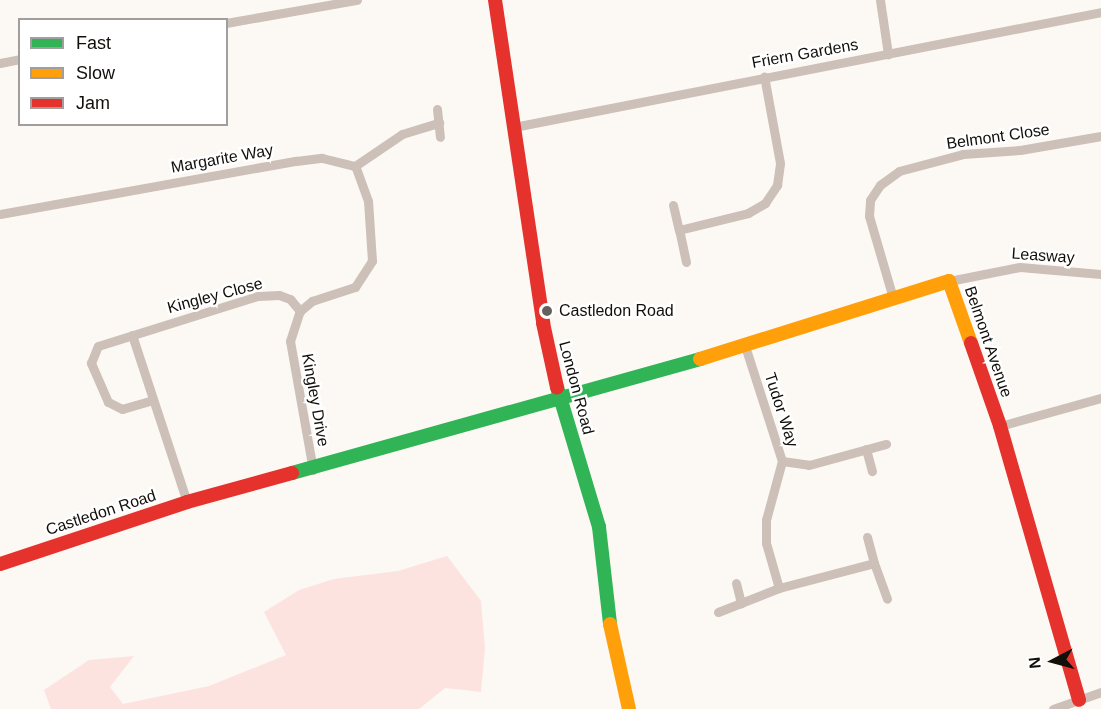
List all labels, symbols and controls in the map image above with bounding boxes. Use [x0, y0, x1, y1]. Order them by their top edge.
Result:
legend [18, 18, 228, 126]
text: Fast [76, 33, 111, 53]
street label: Friern Gardens [750, 35, 860, 73]
text: Slow [76, 63, 115, 83]
text: Jam [76, 93, 110, 113]
street label: Belmont Close [945, 120, 1051, 154]
street label: Margarite Way [169, 141, 275, 177]
street label: Leasway [1011, 244, 1075, 268]
street label: Kingley Close [165, 274, 265, 318]
street label: Belmont Avenue [960, 284, 1016, 400]
place label: Castledon Road [559, 301, 674, 321]
marker: Castledon Road [540, 304, 554, 318]
street label: London Road [554, 339, 598, 437]
street label: Kingley Drive [297, 352, 333, 448]
street label: Tudor Way [760, 370, 802, 450]
street label: Castledon Road [43, 486, 159, 540]
north arrow [1023, 631, 1083, 691]
text: N [1026, 656, 1044, 670]

